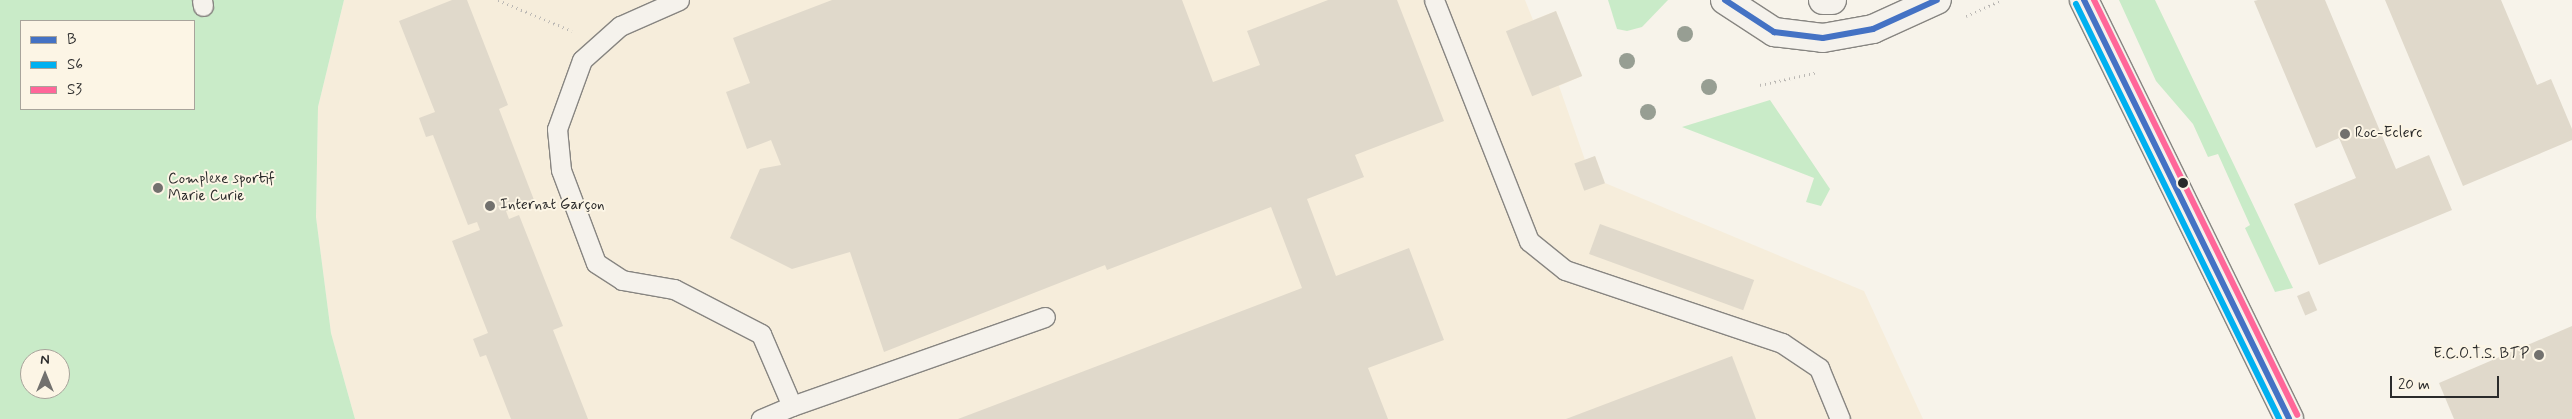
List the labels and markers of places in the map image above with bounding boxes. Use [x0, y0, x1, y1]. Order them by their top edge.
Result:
place label: Roc-Eclerc [2355, 125, 2422, 143]
marker: Roc-Eclerc [2339, 128, 2351, 140]
place label: Complexe sportif Marie Curie [168, 170, 275, 205]
unlabelled marker [2178, 178, 2188, 188]
marker: Complexe sportif Marie Curie [152, 182, 164, 194]
place label: Internat Garçon [500, 197, 603, 215]
marker: Internat Garçon [484, 200, 496, 212]
place label: E.C.O.T.S. BTP [2433, 346, 2529, 364]
marker: E.C.O.T.S. BTP [2533, 349, 2545, 361]

